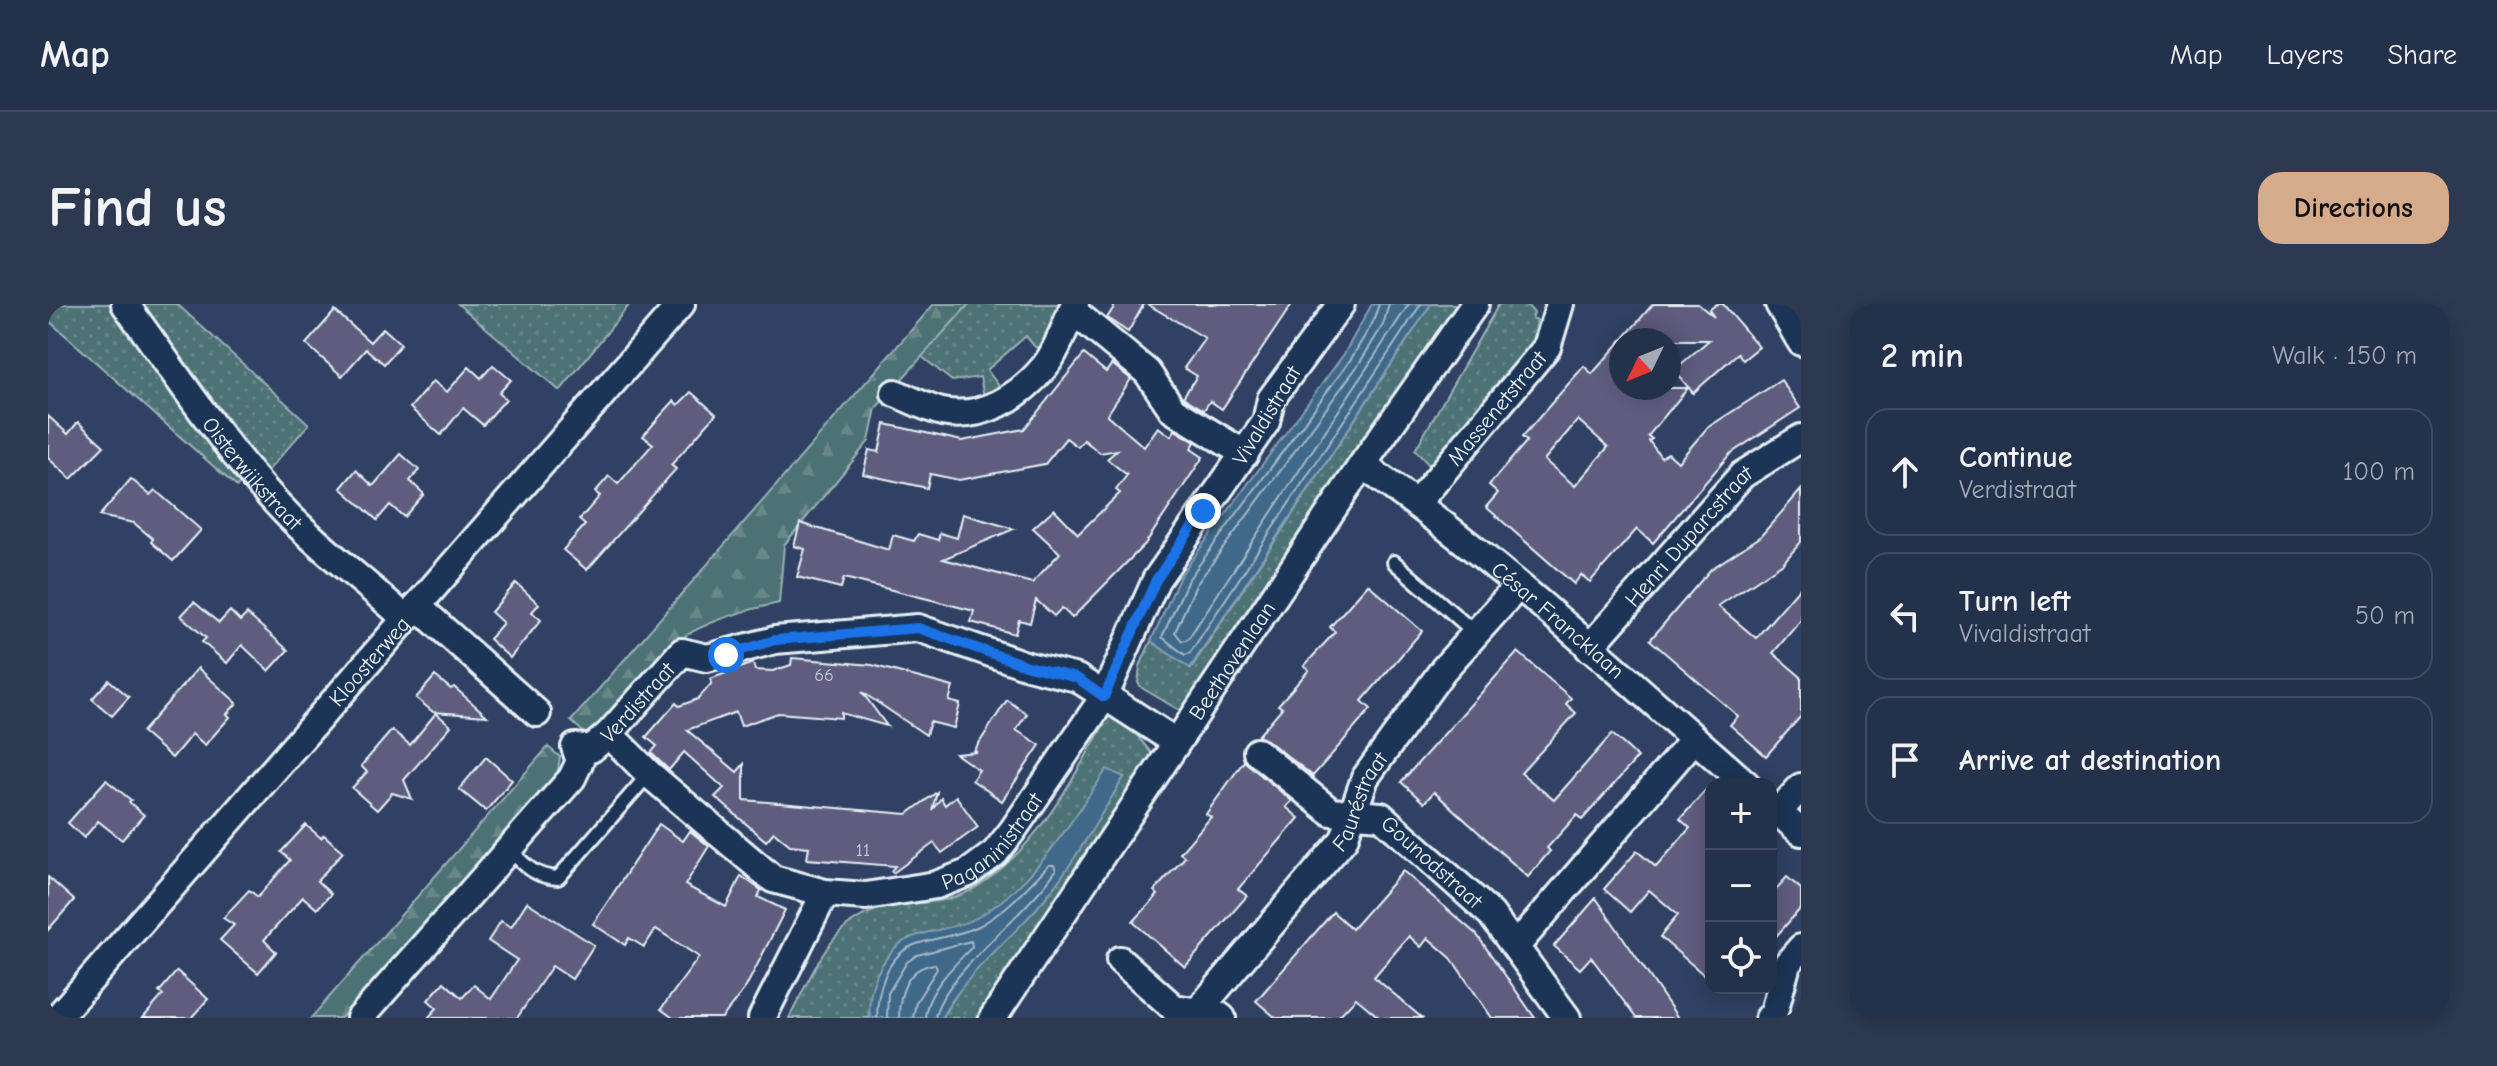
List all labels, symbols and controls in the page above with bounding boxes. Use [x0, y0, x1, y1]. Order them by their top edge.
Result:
text: Map [40, 33, 110, 77]
text: Map [2170, 39, 2223, 71]
text: Layers [2267, 39, 2343, 71]
text: Share [2387, 39, 2457, 71]
button: Directions [2258, 172, 2449, 244]
text: Find us [48, 176, 227, 240]
north arrow [1609, 328, 1681, 400]
text: 2 min [1881, 336, 1964, 376]
text: Walk · 150 m [2272, 341, 2417, 371]
street label: Massenetstraat [1442, 345, 1553, 471]
street label: Vivaldistraat [1227, 361, 1307, 470]
street label: Oisterwijkstraat [197, 412, 308, 536]
text: Continue [1959, 440, 2073, 475]
icon: ahead [1883, 450, 1927, 494]
text: 100 m [2343, 457, 2415, 487]
street label: Henri Duparcstraat [1620, 460, 1758, 612]
text: Verdistraat [1959, 475, 2076, 505]
route end [1185, 493, 1221, 529]
street label: César Francklaan [1486, 556, 1629, 685]
text: Turn left [1959, 584, 2071, 619]
icon: left [1883, 594, 1927, 638]
street label: Beethovenlaan [1184, 597, 1281, 725]
text: 50 m [2355, 601, 2415, 631]
street label: Kloosterweg [324, 612, 416, 712]
text: Vivaldistraat [1959, 619, 2090, 649]
route start [708, 637, 744, 673]
street label: Verdistraat [596, 657, 681, 749]
house number: 66 [814, 665, 834, 686]
icon: arrive [1883, 738, 1927, 782]
text: Arrive at destination [1959, 743, 2221, 778]
street label: Fauréstraat [1327, 747, 1394, 857]
map controls [1705, 778, 1777, 994]
button: + [1705, 778, 1777, 850]
street label: Paganinistraat [938, 787, 1049, 896]
street label: Gounodstraat [1375, 810, 1488, 915]
house number: 11 [856, 840, 870, 861]
button: − [1705, 850, 1777, 922]
button: locate [1705, 922, 1777, 994]

